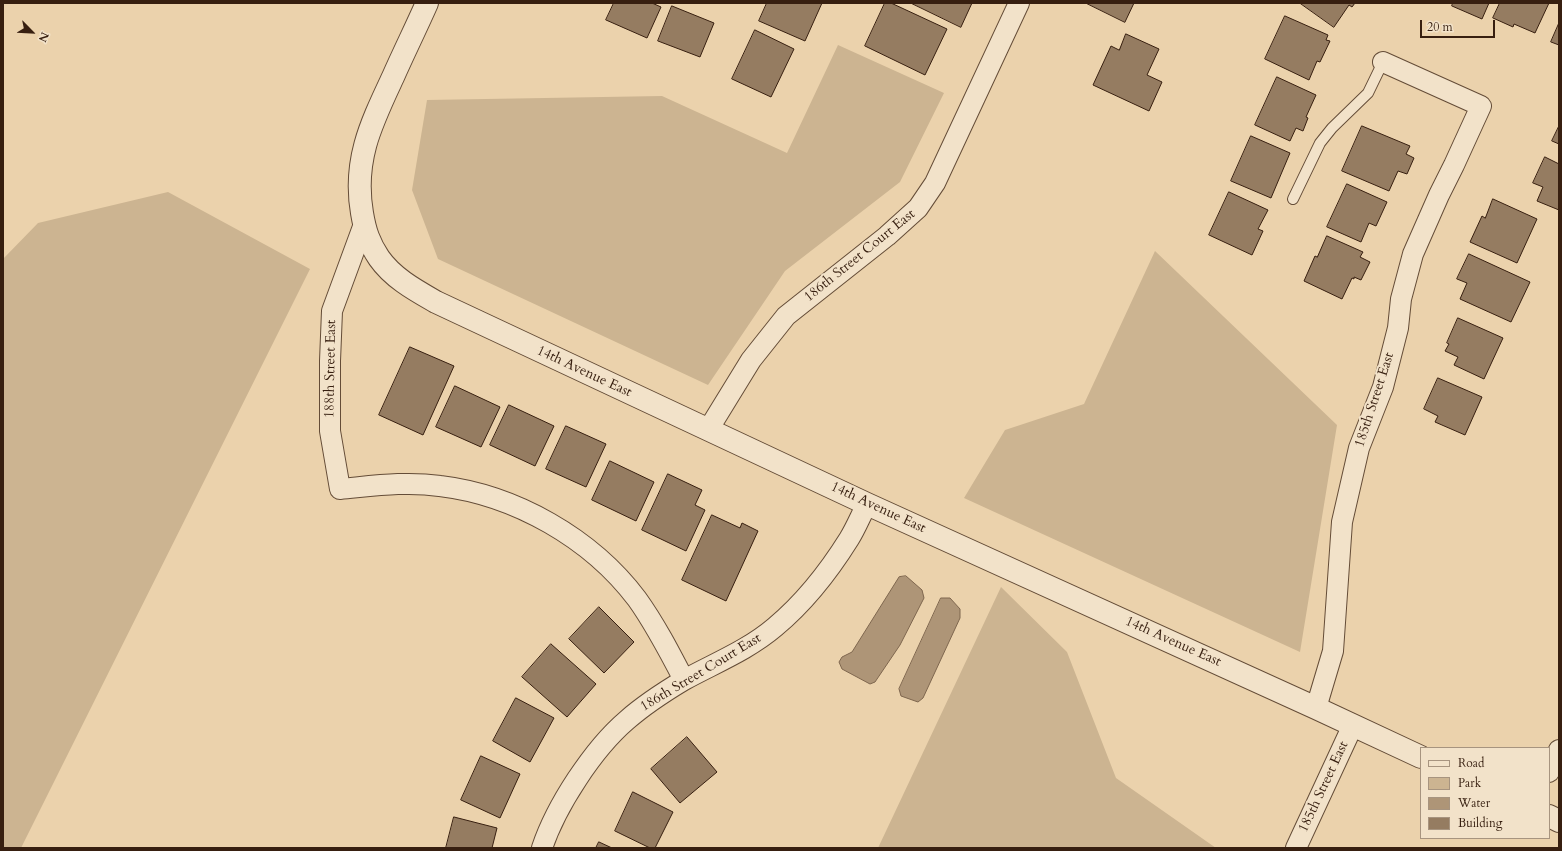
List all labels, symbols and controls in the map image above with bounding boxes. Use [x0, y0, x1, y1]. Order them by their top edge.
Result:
north arrow [12, 12, 52, 52]
scale bar [1422, 12, 1497, 38]
text: 20 m [1427, 19, 1453, 35]
text: N [35, 30, 52, 44]
street label: 186th Street Court East [801, 206, 919, 306]
street label: 188th Street East [322, 320, 340, 418]
street label: 14th Avenue East [534, 343, 634, 401]
street label: 185th Street East [1352, 351, 1398, 449]
street label: 14th Avenue East [828, 479, 928, 537]
street label: 14th Avenue East [1122, 613, 1224, 671]
street label: 186th Street Court East [638, 630, 764, 716]
street label: 185th Street East [1296, 739, 1352, 835]
legend [1420, 747, 1550, 839]
text: Road [1458, 755, 1484, 771]
text: Park [1458, 775, 1481, 791]
text: Water [1458, 795, 1490, 811]
text: Building [1458, 815, 1502, 831]

